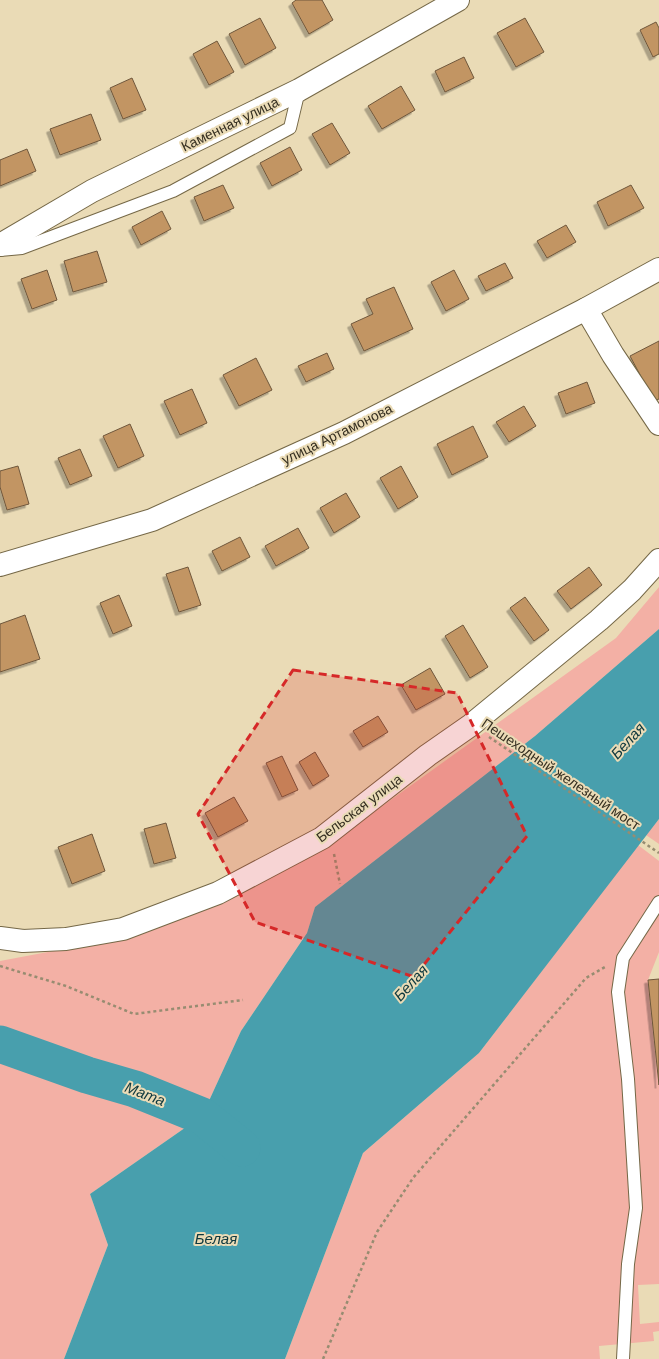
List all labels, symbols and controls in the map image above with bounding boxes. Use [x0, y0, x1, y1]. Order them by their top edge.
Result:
street label: Каменная улица [178, 93, 282, 155]
street label: улица Артамонова [279, 399, 396, 469]
street label: Пешеходный железный мост [478, 714, 644, 834]
water label: Белая [606, 719, 650, 763]
street label: Бельская улица [312, 770, 406, 846]
water label: Белая [389, 961, 433, 1005]
water label: Мата [122, 1077, 168, 1111]
water label: Белая [195, 1229, 237, 1249]

